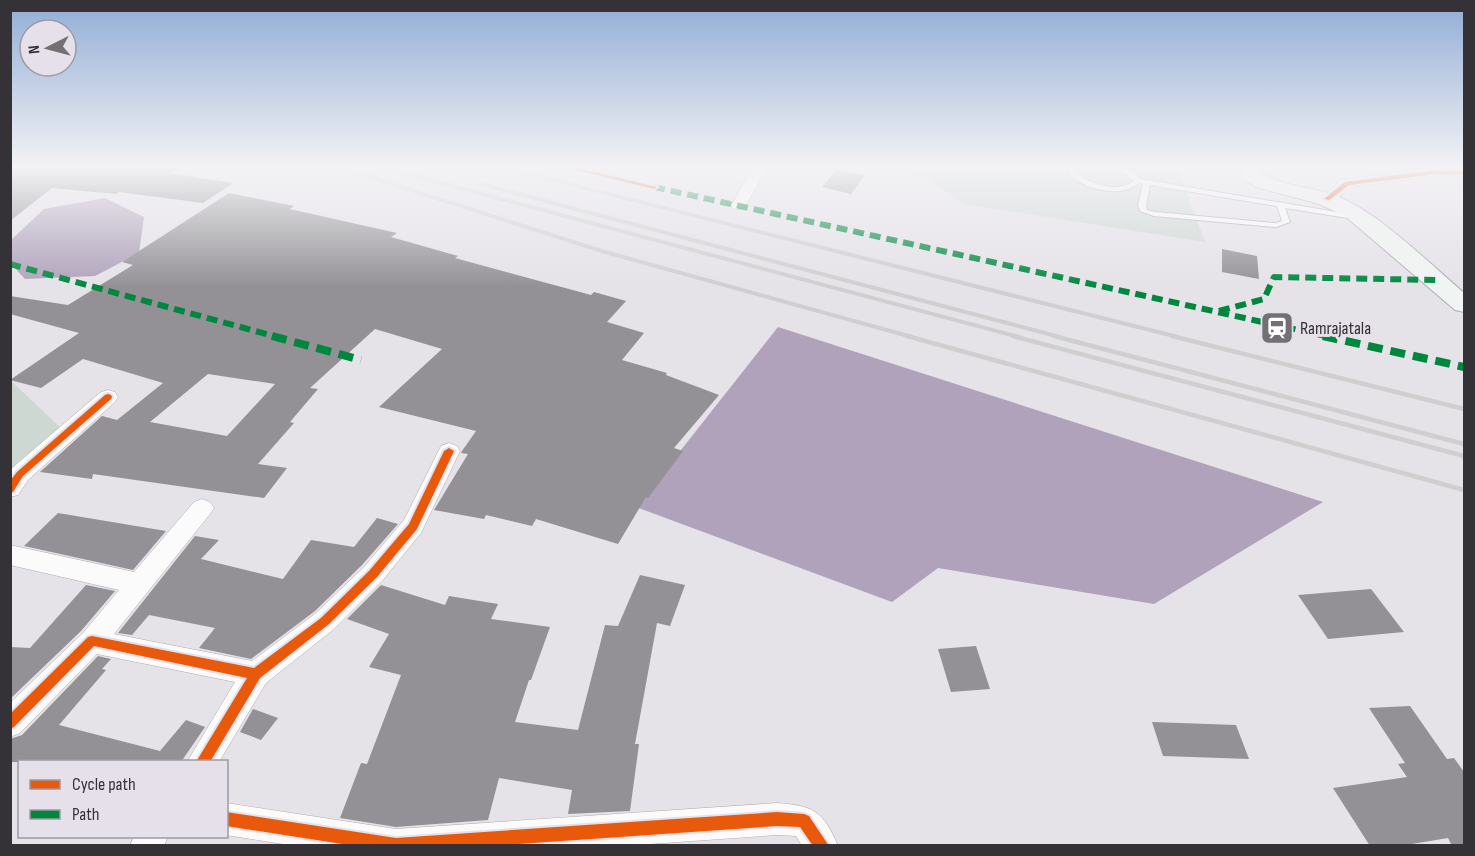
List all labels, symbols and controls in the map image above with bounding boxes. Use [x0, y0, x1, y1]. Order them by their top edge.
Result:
north arrow [18, 18, 78, 78]
text: N [25, 44, 44, 55]
station icon: Ramrajatala [1259, 310, 1295, 346]
place label: Ramrajatala [1300, 318, 1371, 339]
legend [18, 760, 228, 838]
text: Cycle path [72, 774, 136, 795]
text: Path [72, 804, 100, 825]

